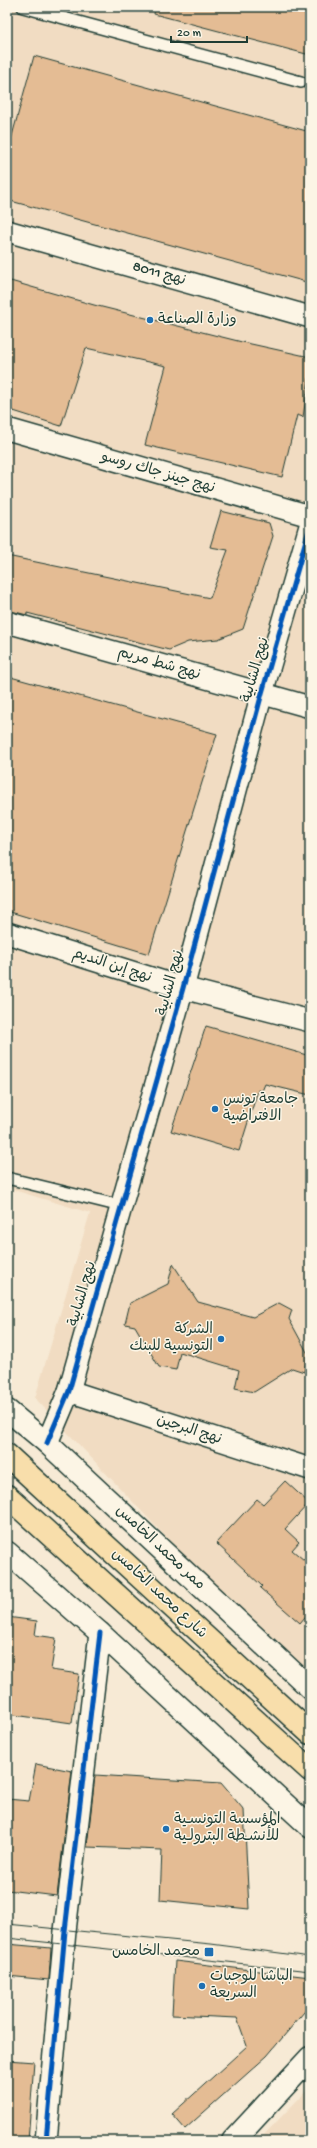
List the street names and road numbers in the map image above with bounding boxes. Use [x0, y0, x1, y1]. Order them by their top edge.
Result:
street label: نهج 8011 [130, 258, 188, 290]
street label: نهج جينز جاك روسو [98, 448, 217, 498]
street label: نهج الشابية [238, 635, 274, 705]
street label: نهج شط مريم [115, 644, 202, 685]
street label: نهج إبن النديم [70, 945, 154, 987]
street label: نهج الشابية [154, 948, 188, 1018]
street label: نهج الشابية [65, 1259, 101, 1329]
street label: نهج البرجين [154, 1411, 224, 1449]
street label: ممر محمد الخامس [112, 1502, 208, 1594]
street label: شارع محمد الخامس [108, 1545, 210, 1643]

